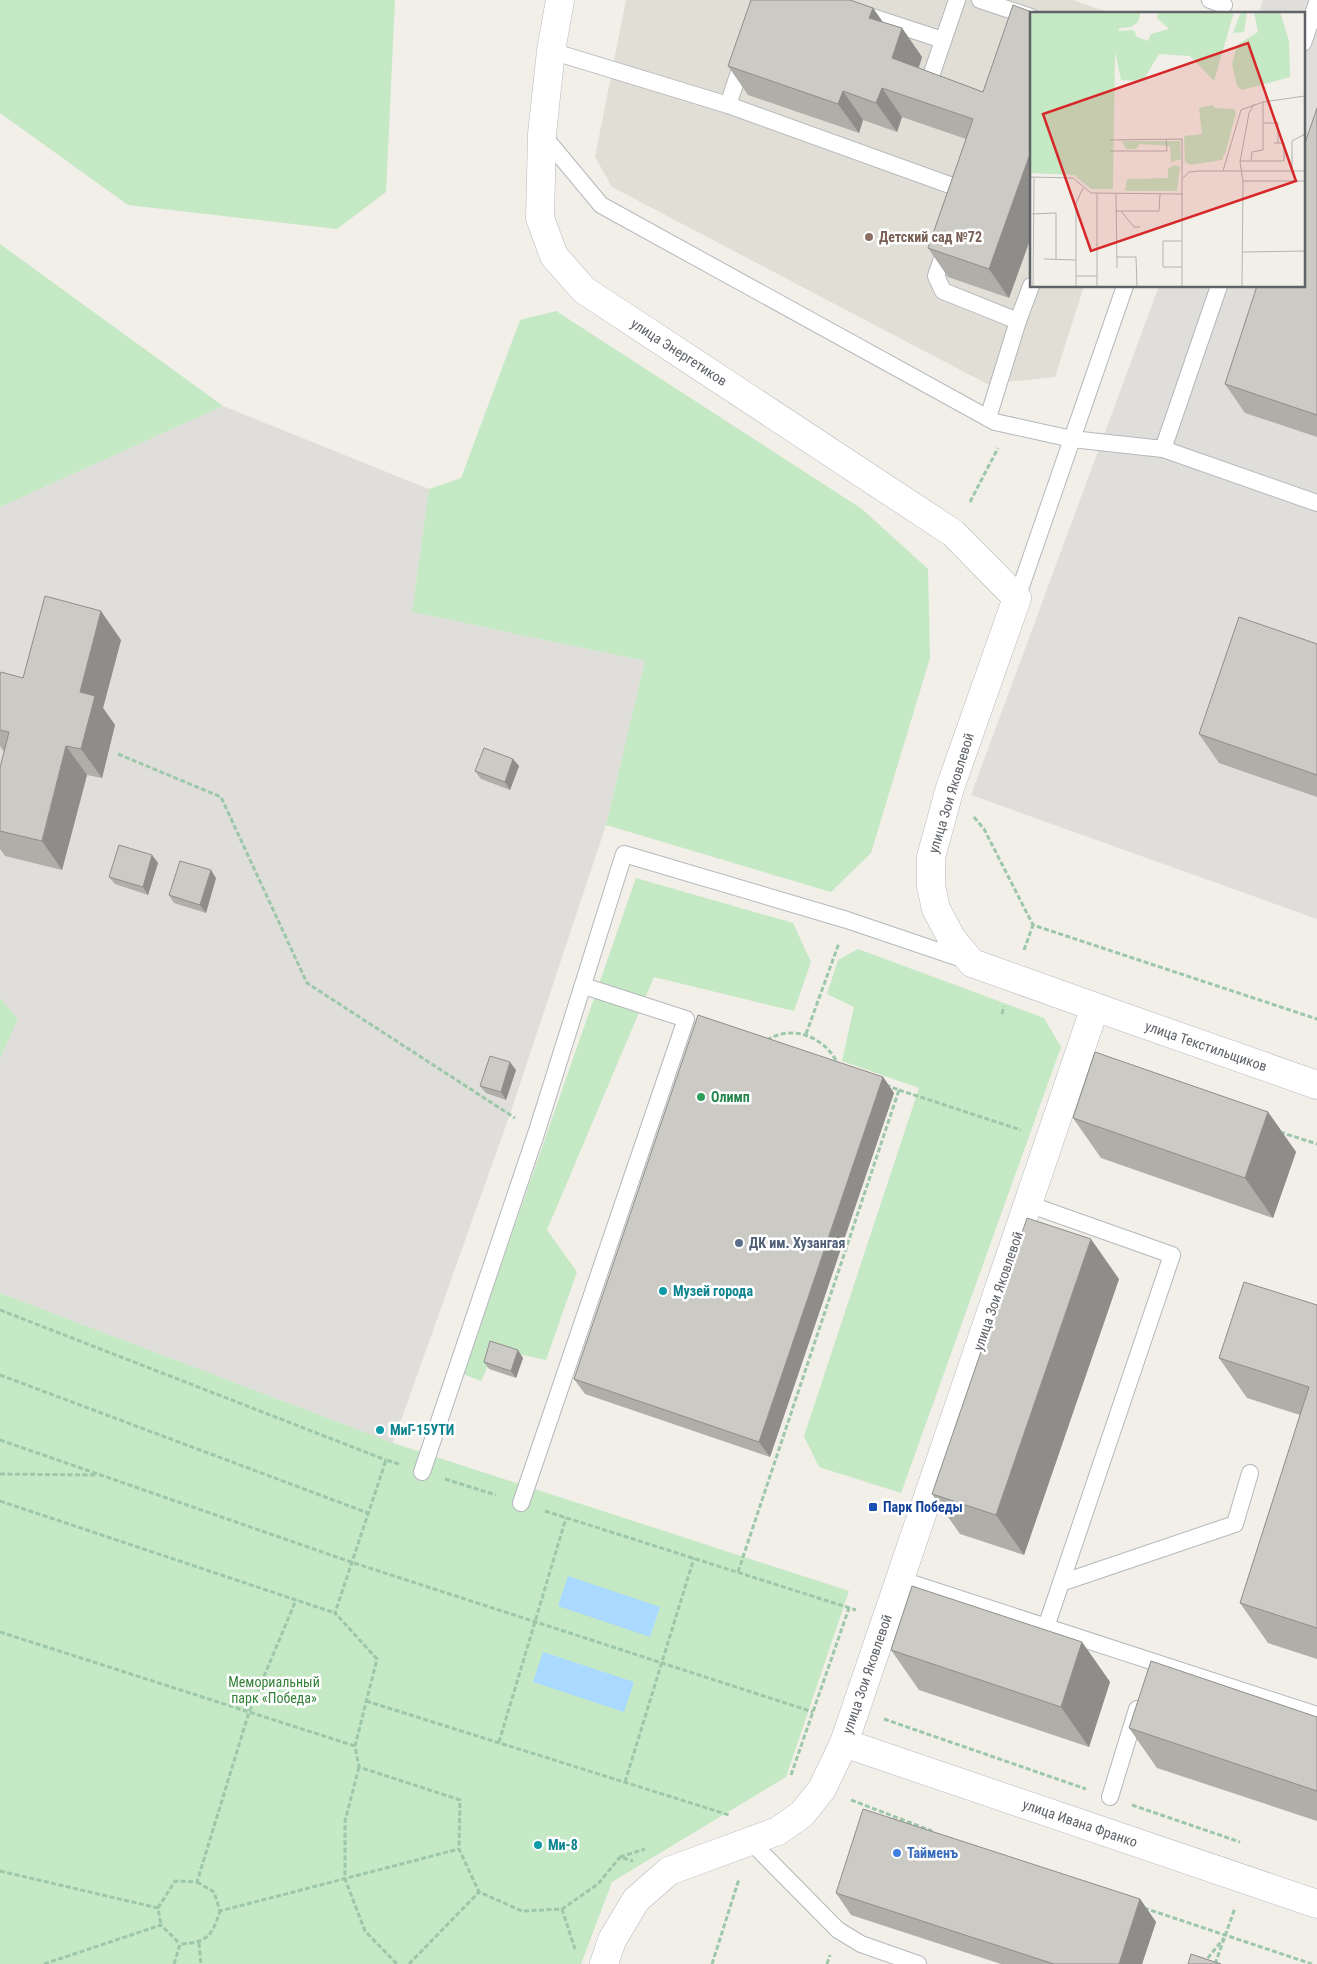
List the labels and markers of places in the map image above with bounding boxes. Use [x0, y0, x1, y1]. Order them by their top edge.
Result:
place label: Детский сад №72 [879, 229, 982, 245]
marker: Детский сад №72 [863, 231, 875, 243]
place label: Олимп [711, 1089, 750, 1105]
marker: Олимп [695, 1091, 707, 1103]
place label: ДК им. Хузангая [749, 1235, 845, 1251]
marker: ДК им. Хузангая [733, 1237, 745, 1249]
place label: Музей города [673, 1283, 753, 1299]
marker: Музей города [657, 1285, 669, 1297]
place label: МиГ-15УТИ [390, 1422, 454, 1438]
marker: МиГ-15УТИ [374, 1424, 386, 1436]
place label: Парк Победы [883, 1499, 963, 1515]
marker: Парк Победы [867, 1501, 879, 1513]
place label: Ми-8 [548, 1837, 578, 1853]
marker: Ми-8 [532, 1839, 544, 1851]
place label: Тайменъ [907, 1845, 958, 1861]
marker: Тайменъ [891, 1847, 903, 1859]

